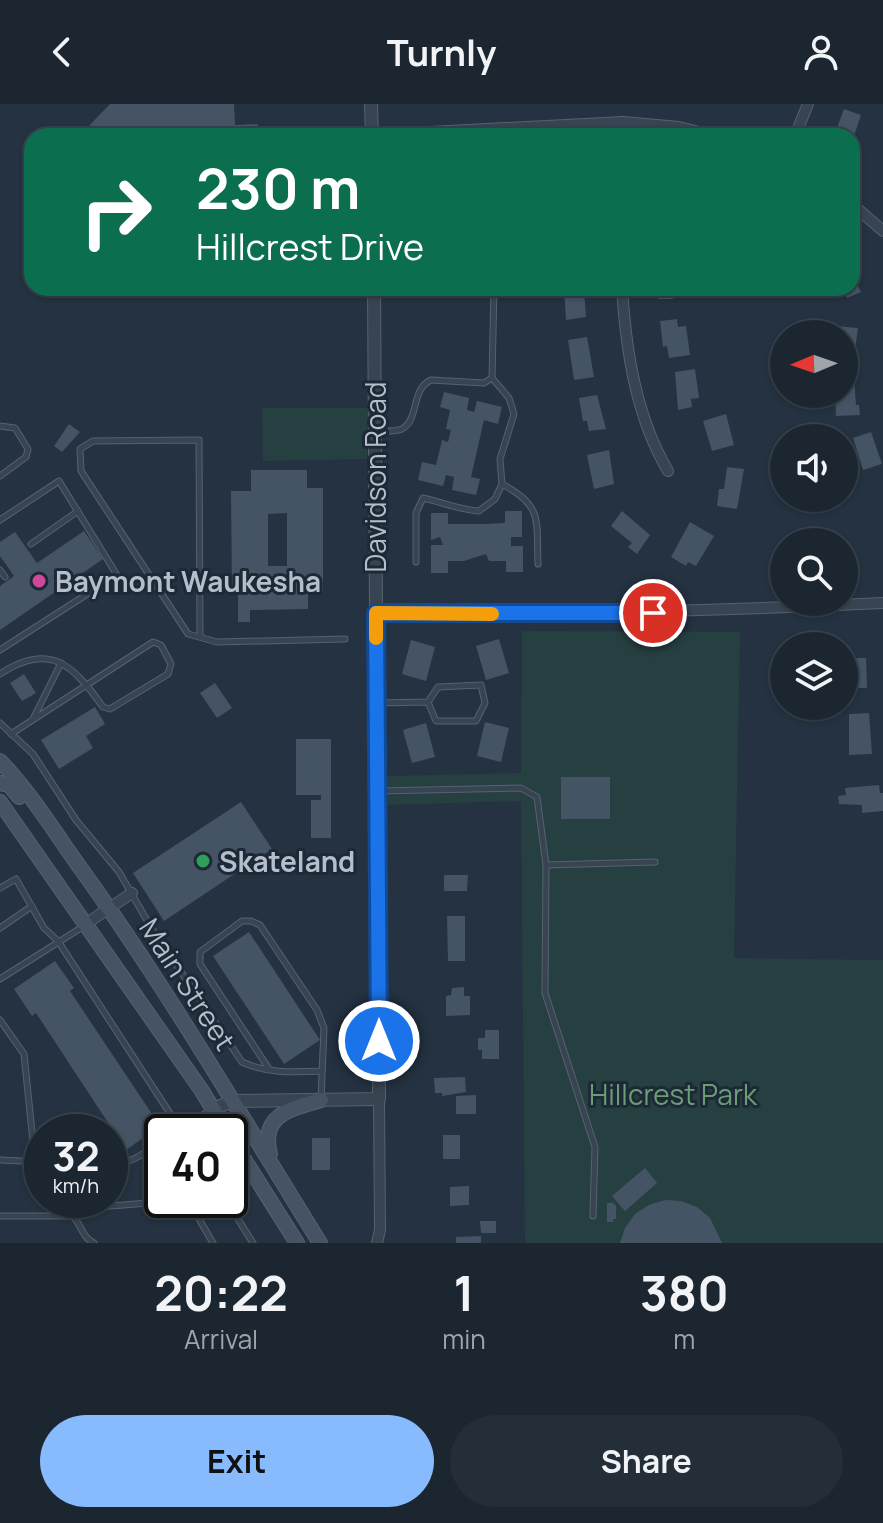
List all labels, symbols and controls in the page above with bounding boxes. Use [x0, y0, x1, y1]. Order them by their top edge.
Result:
text: Turnly [387, 28, 496, 77]
icon: back [40, 30, 84, 74]
icon: person [799, 30, 843, 74]
text: 230 m [196, 149, 360, 226]
icon: right [64, 160, 168, 264]
text: Hillcrest Drive [196, 222, 424, 271]
north arrow [770, 320, 858, 408]
map controls [770, 320, 858, 720]
street label: Davidson Road [356, 381, 394, 573]
button: sound [770, 424, 858, 512]
button: search [770, 528, 858, 616]
place label: Baymont Waukesha [55, 562, 321, 600]
marker: Baymont Waukesha [30, 572, 48, 590]
pin [619, 579, 687, 647]
icon: arrive [631, 591, 675, 635]
button: layers [770, 632, 858, 720]
place label: Skateland [219, 842, 355, 880]
marker: Skateland [194, 852, 212, 870]
street label: Main Street [131, 911, 245, 1057]
position arrow [337, 999, 421, 1083]
park label: Hillcrest Park [589, 1075, 758, 1113]
speed limit sign: 40 [144, 1114, 248, 1218]
text: 32 [52, 1128, 100, 1183]
text: km/h [53, 1172, 99, 1199]
text: 20:22 [154, 1260, 288, 1325]
text: 1 [453, 1260, 474, 1325]
text: 380 [640, 1260, 729, 1325]
text: Arrival [184, 1321, 258, 1357]
text: min [442, 1321, 486, 1357]
text: m [673, 1321, 695, 1357]
button: Exit [40, 1415, 434, 1507]
button: Share [450, 1415, 843, 1507]

